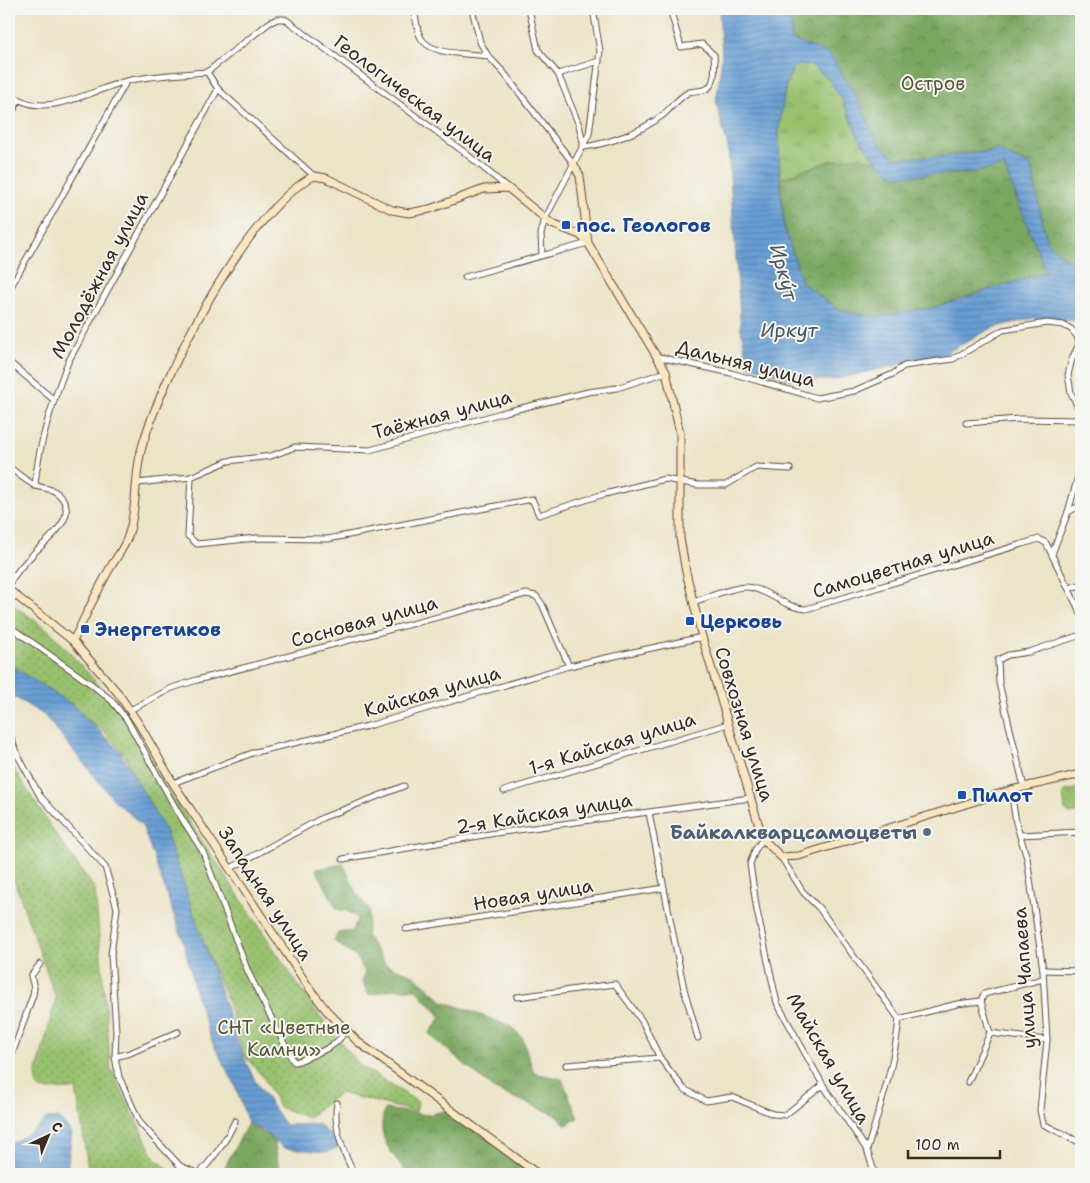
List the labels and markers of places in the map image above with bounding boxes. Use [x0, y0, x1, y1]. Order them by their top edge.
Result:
place label: пос. Геологов [576, 213, 711, 238]
marker: пос. Геологов [560, 219, 572, 231]
place label: Церковь [700, 609, 782, 634]
marker: Церковь [684, 615, 696, 627]
place label: Энергетиков [95, 617, 221, 642]
marker: Энергетиков [79, 623, 91, 635]
place label: Пилот [972, 783, 1033, 808]
marker: Пилот [956, 789, 968, 801]
place label: Байкалкварцсамоцветы [670, 820, 917, 845]
marker: Байкалкварцсамоцветы [921, 826, 933, 838]

